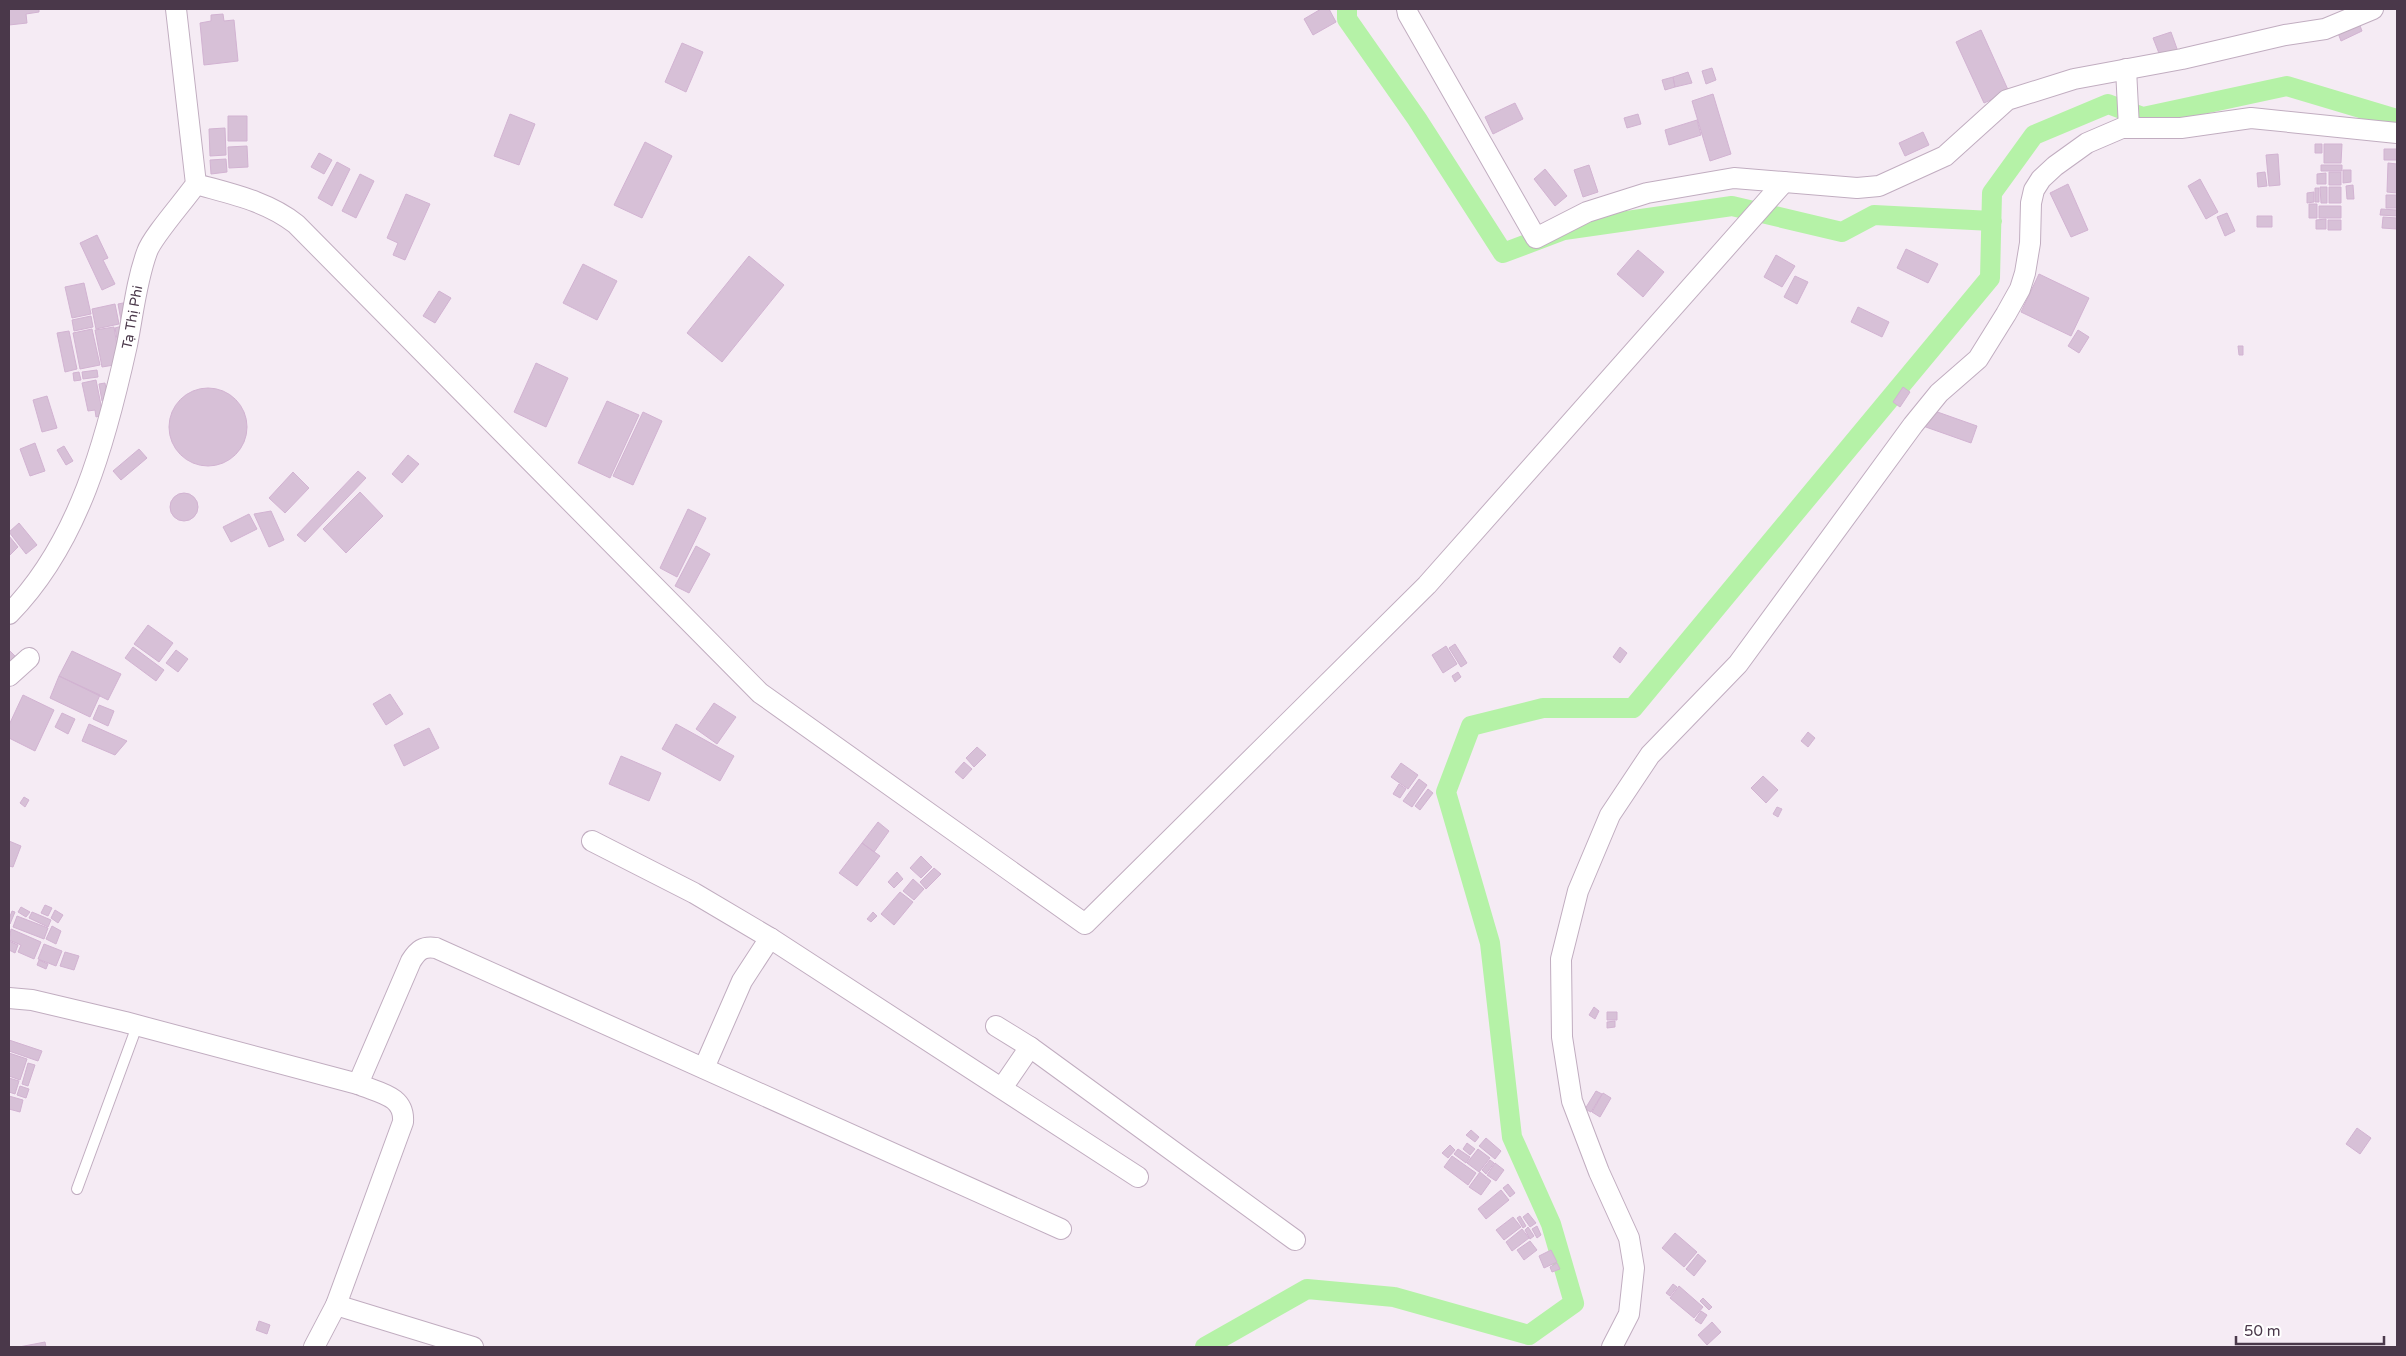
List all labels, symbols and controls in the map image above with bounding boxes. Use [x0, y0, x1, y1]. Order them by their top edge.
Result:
street label: Tạ Thị Phi [118, 284, 146, 351]
scale bar [2236, 1314, 2384, 1346]
text: 50 m [2244, 1322, 2281, 1340]

